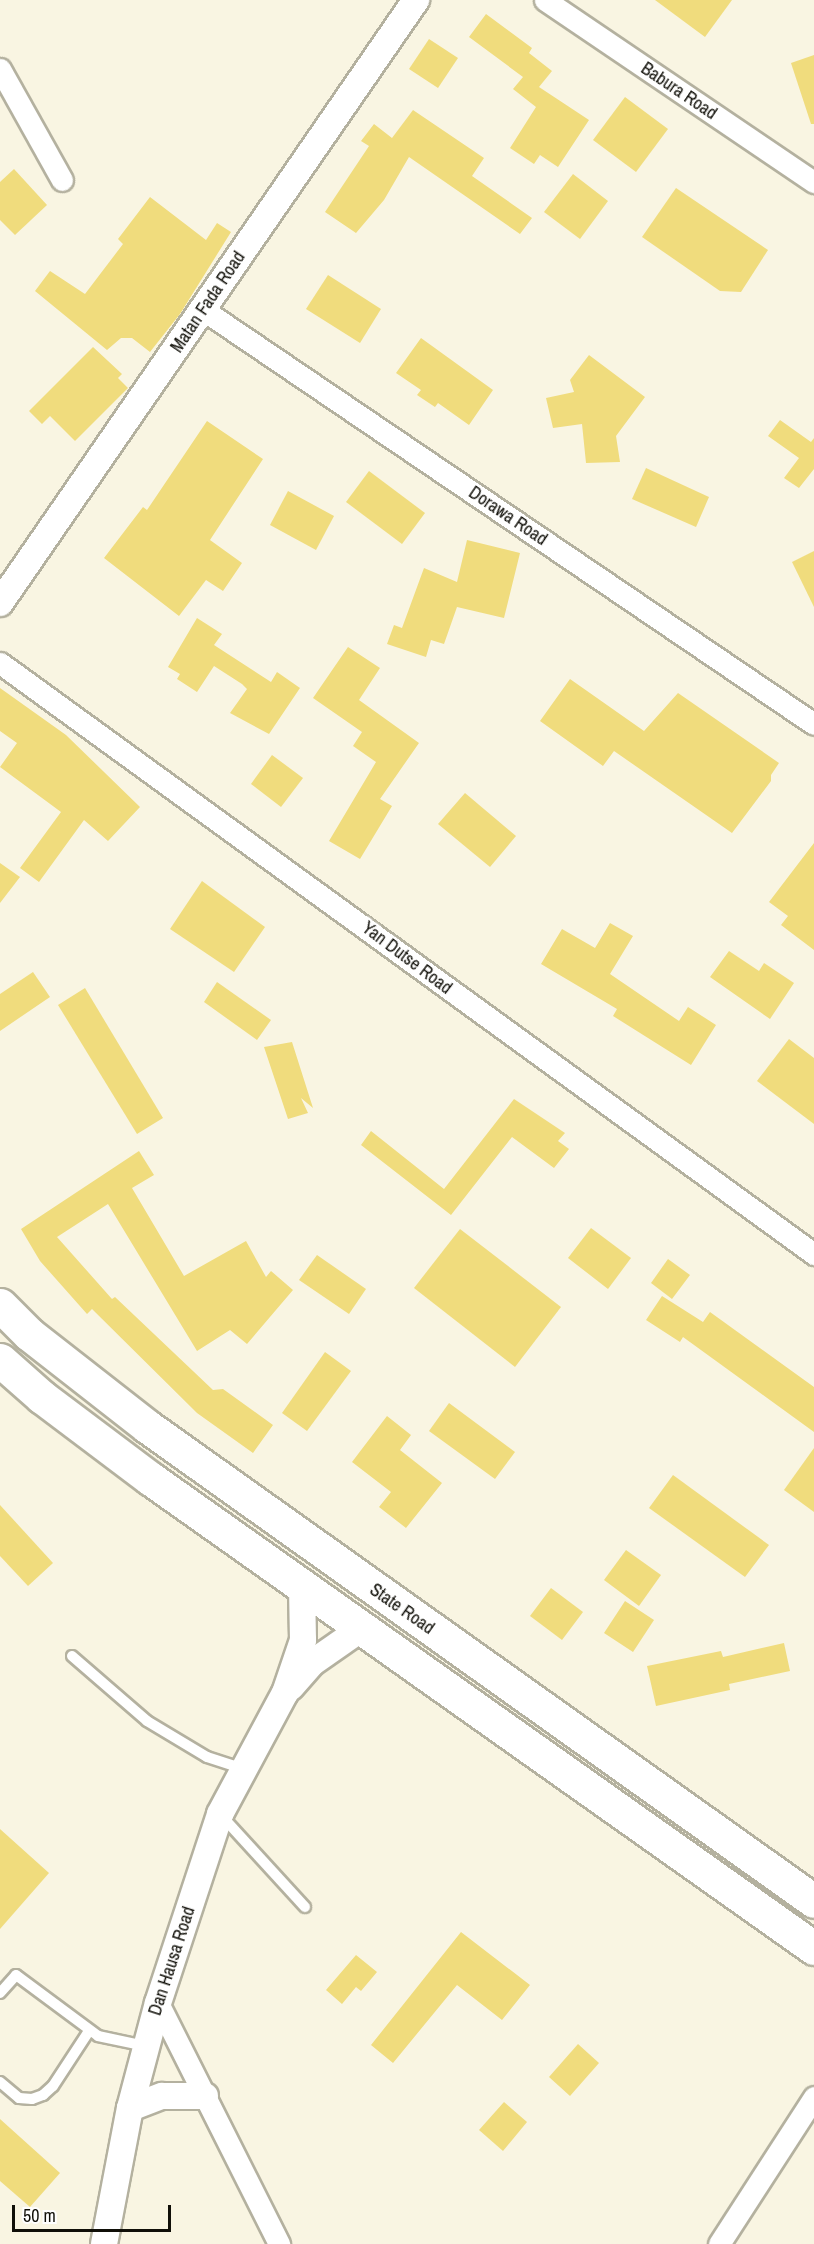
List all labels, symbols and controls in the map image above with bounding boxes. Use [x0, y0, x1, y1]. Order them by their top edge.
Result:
street label: Babura Road [637, 58, 721, 124]
street label: Matan Fada Road [166, 247, 250, 357]
street label: Dorawa Road [465, 482, 551, 550]
street label: Yan Dutse Road [358, 917, 456, 999]
street label: State Road [366, 1579, 438, 1639]
street label: Dan Hausa Road [144, 1904, 200, 2018]
scale bar [15, 2193, 174, 2231]
text: 50 m [23, 2203, 56, 2228]

